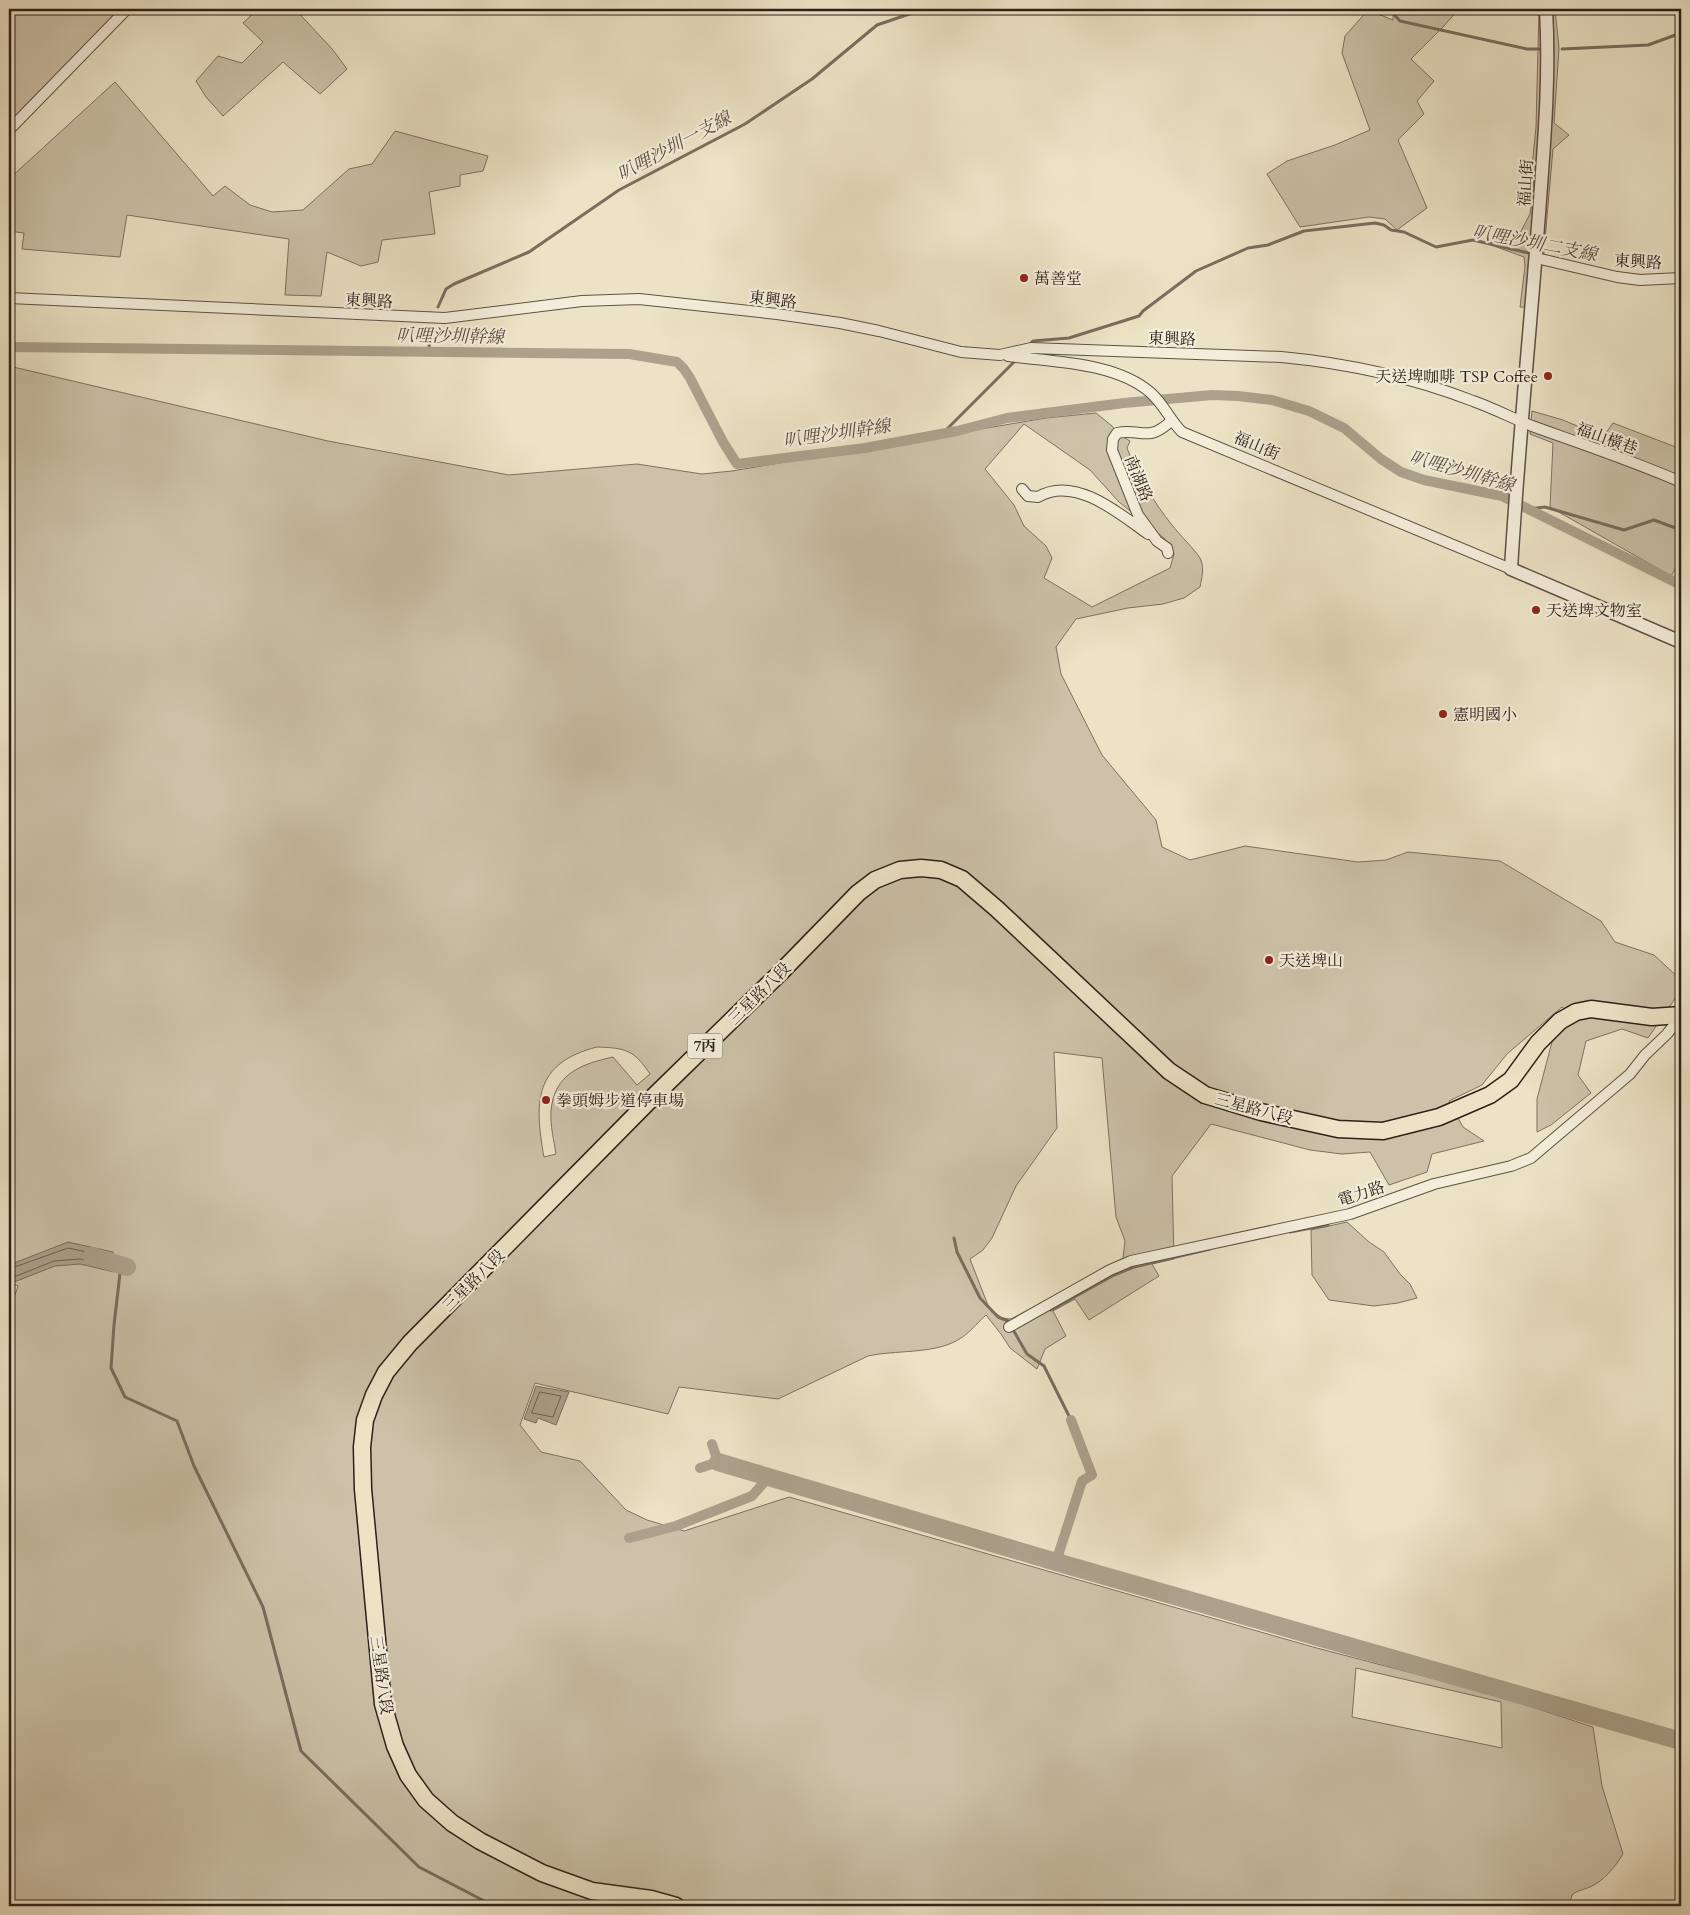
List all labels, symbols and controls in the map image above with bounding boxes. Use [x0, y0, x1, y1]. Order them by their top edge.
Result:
water label: 叭哩沙圳一支線 [613, 105, 737, 187]
street label: 福山街 [1513, 158, 1539, 208]
water label: 叭哩沙圳二支線 [1471, 219, 1601, 268]
street label: 東興路 [1613, 250, 1662, 274]
place label: 萬善堂 [1034, 268, 1082, 290]
marker: 萬善堂 [1018, 272, 1030, 284]
street label: 東興路 [748, 286, 798, 314]
street label: 東興路 [344, 289, 393, 313]
water label: 叭哩沙圳幹線 [396, 323, 506, 350]
street label: 東興路 [1148, 327, 1196, 351]
place label: 天送埤咖啡 TSP Coffee [1375, 366, 1538, 388]
marker: 天送埤咖啡 TSP Coffee [1542, 370, 1554, 382]
water label: 叭哩沙圳幹線 [782, 413, 894, 453]
street label: 福山橫巷 [1573, 418, 1640, 460]
street label: 福山街 [1230, 426, 1283, 465]
water label: 叭哩沙圳幹線 [1407, 445, 1519, 499]
street label: 南湖路 [1119, 452, 1157, 505]
place label: 天送埤文物室 [1546, 600, 1642, 622]
marker: 天送埤文物室 [1530, 604, 1542, 616]
place label: 憲明國小 [1453, 704, 1517, 726]
marker: 憲明國小 [1437, 708, 1449, 720]
place label: 天送埤山 [1279, 950, 1343, 972]
marker: 天送埤山 [1263, 954, 1275, 966]
street label: 三星路八段 [724, 958, 796, 1030]
road number: 7丙 [688, 1034, 722, 1058]
street label: 三星路八段 [1212, 1088, 1295, 1130]
place label: 拳頭姆步道停車場 [556, 1090, 684, 1112]
marker: 拳頭姆步道停車場 [540, 1094, 552, 1106]
street label: 電力路 [1335, 1176, 1388, 1212]
street label: 三星路八段 [438, 1245, 510, 1317]
street label: 三星路八段 [365, 1634, 397, 1716]

